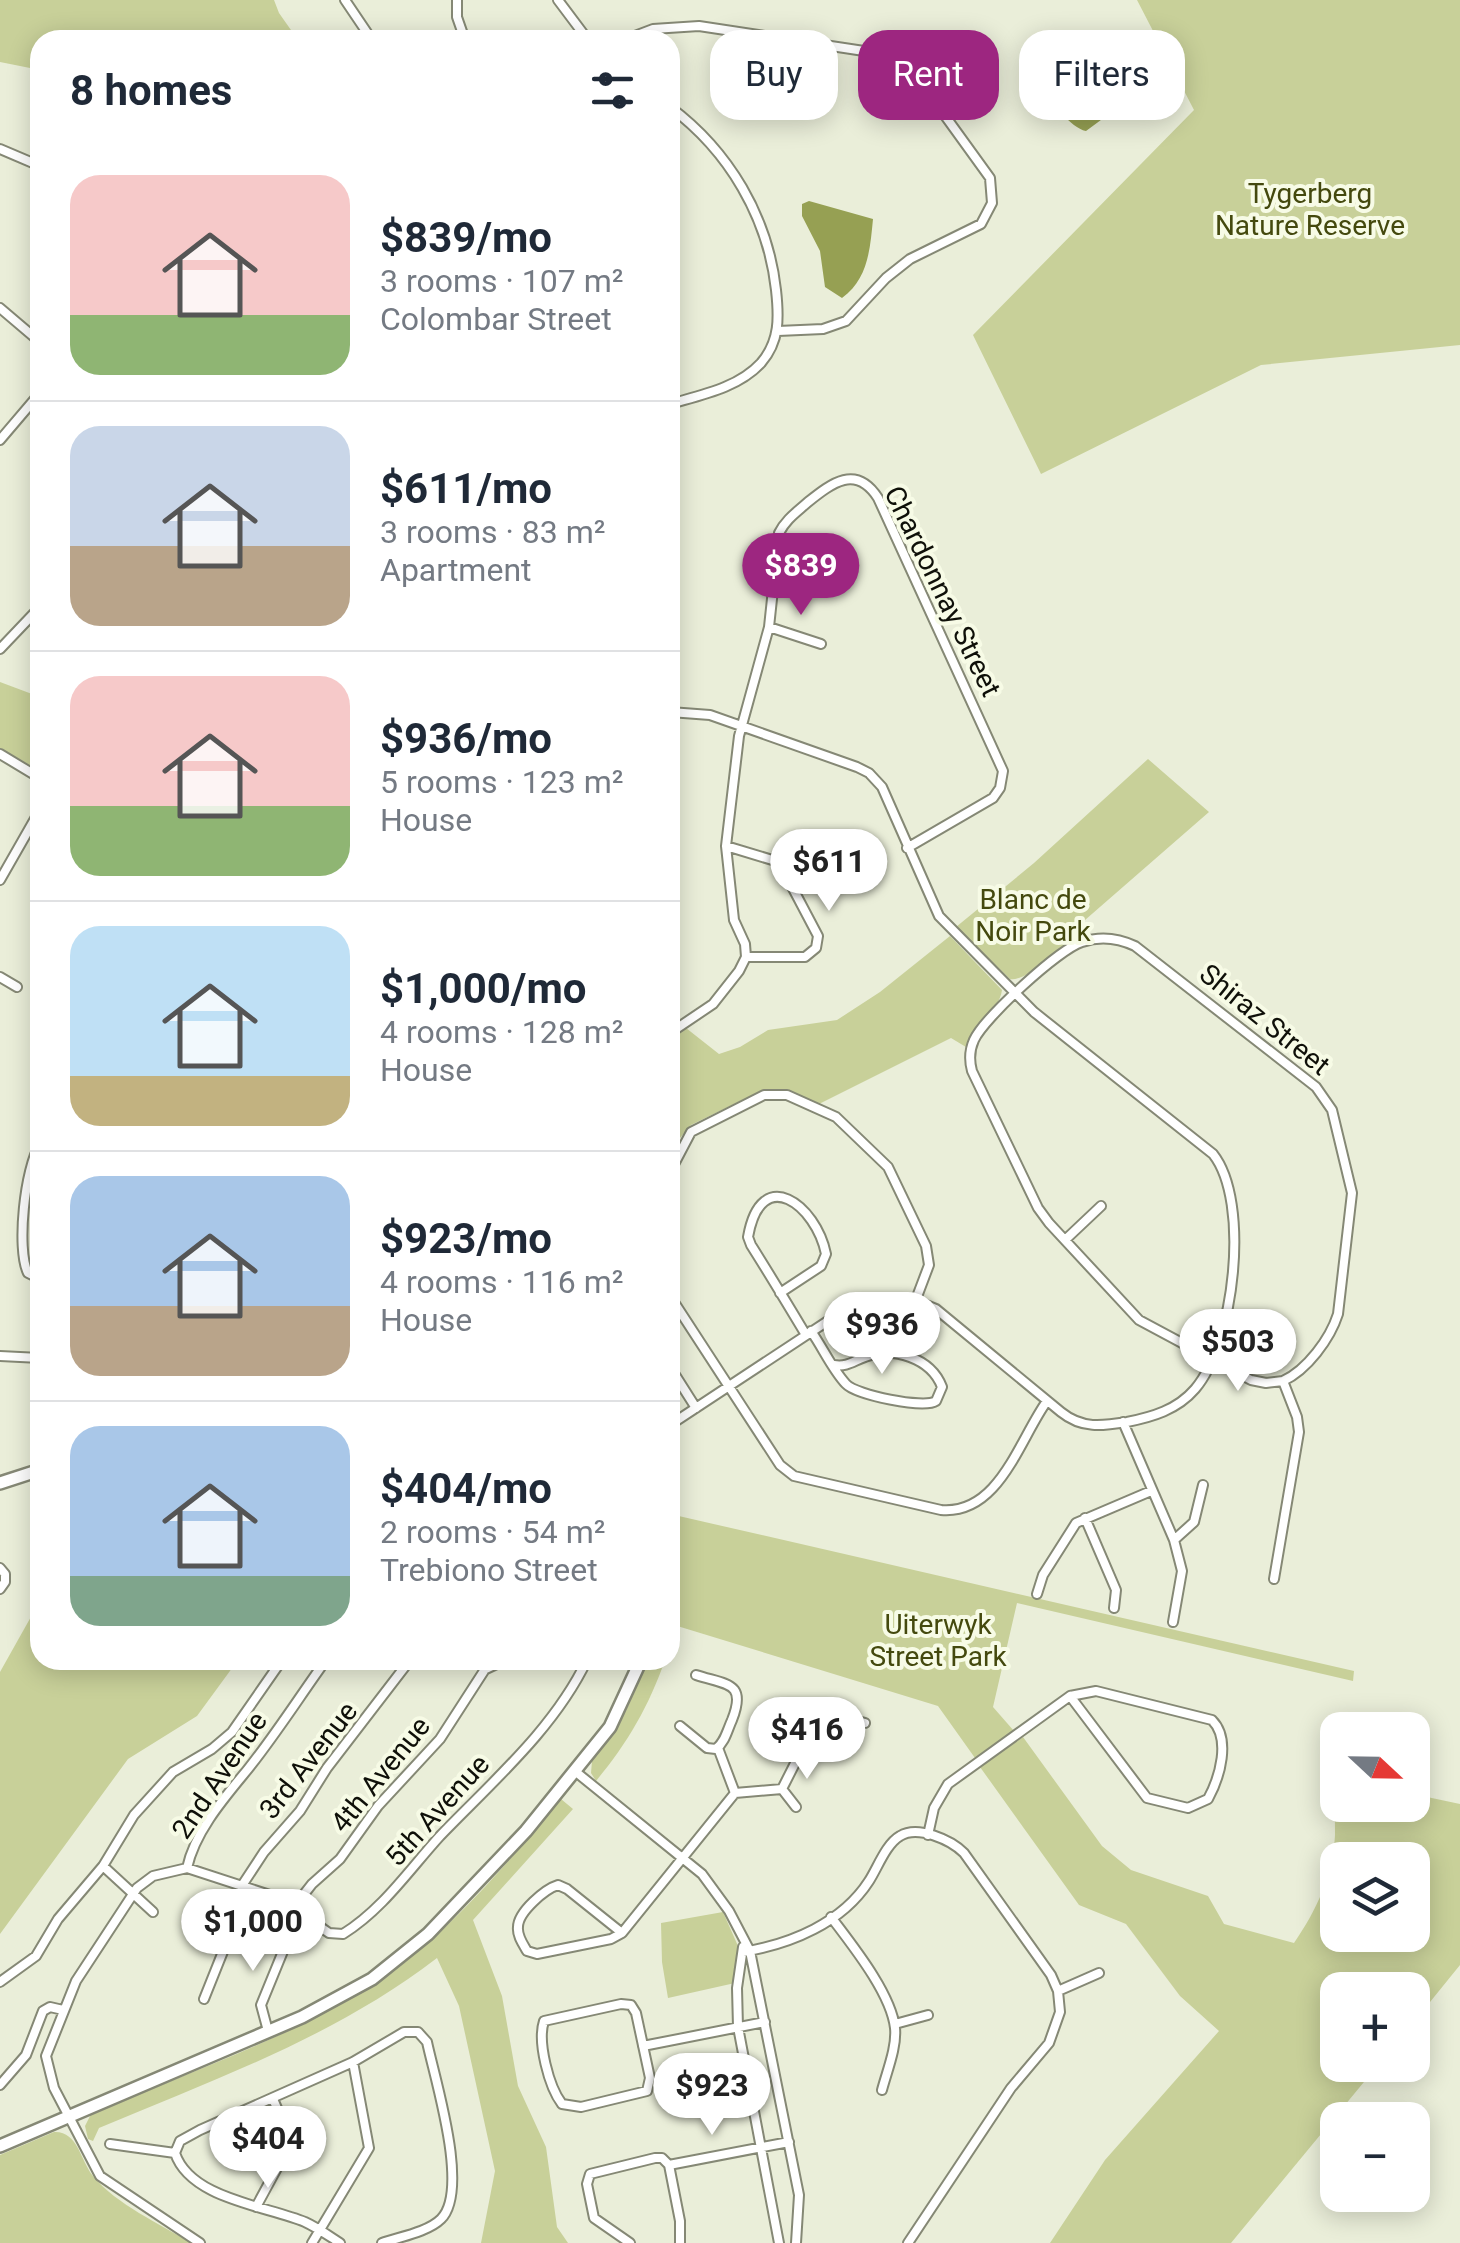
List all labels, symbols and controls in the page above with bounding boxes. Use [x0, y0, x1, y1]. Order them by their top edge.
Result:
chip: Buy [710, 30, 838, 120]
chip: Rent [858, 30, 999, 120]
chip: Filters [1019, 30, 1185, 120]
icon: filters [585, 63, 640, 118]
text: 8 homes [70, 66, 232, 115]
park label: Tygerberg Nature Reserve [1215, 177, 1405, 242]
text: $839/mo [380, 213, 552, 262]
icon: home [150, 215, 270, 335]
text: 3 rooms · 107 m² [380, 262, 623, 300]
text: Colombar Street [380, 300, 612, 338]
text: $611/mo [380, 464, 552, 513]
icon: home [150, 466, 270, 586]
street label: Chardonnay Street [877, 481, 1008, 702]
text: 3 rooms · 83 m² [380, 513, 605, 551]
pin: $839 [742, 533, 860, 618]
text: $839 [764, 546, 838, 584]
text: Apartment [380, 551, 532, 589]
text: $936/mo [380, 714, 552, 763]
icon: home [150, 716, 270, 836]
text: 5 rooms · 123 m² [380, 763, 623, 801]
text: House [380, 801, 472, 839]
pin: $611 [770, 829, 888, 914]
text: $611 [792, 842, 866, 880]
park label: Blanc de Noir Park [975, 883, 1092, 948]
street label: Shiraz Street [1193, 957, 1336, 1082]
text: $1,000/mo [380, 964, 587, 1013]
icon: home [150, 966, 270, 1086]
text: 4 rooms · 128 m² [380, 1013, 623, 1051]
text: House [380, 1051, 472, 1089]
text: $923/mo [380, 1214, 552, 1263]
icon: home [150, 1216, 270, 1336]
text: 4 rooms · 116 m² [380, 1263, 623, 1301]
pin: $936 [823, 1292, 941, 1377]
text: House [380, 1301, 472, 1339]
text: $936 [845, 1305, 919, 1343]
pin: $503 [1179, 1309, 1297, 1394]
text: $503 [1201, 1322, 1275, 1360]
text: $404/mo [380, 1464, 552, 1513]
icon: home [150, 1466, 270, 1586]
text: 2 rooms · 54 m² [380, 1513, 605, 1551]
text: Trebiono Street [380, 1551, 598, 1589]
park label: Uiterwyk Street Park [869, 1608, 1007, 1673]
street label: 3rd Avenue [253, 1695, 364, 1825]
pin: $416 [748, 1697, 866, 1782]
street label: 2nd Avenue [165, 1706, 274, 1845]
street label: 4th Avenue [324, 1710, 437, 1839]
text: $416 [770, 1710, 844, 1748]
north arrow [1320, 1712, 1430, 1822]
map controls [1320, 1712, 1430, 2212]
street label: 5th Avenue [379, 1748, 496, 1873]
button: layers [1320, 1842, 1430, 1952]
pin: $1,000 [172, 1889, 334, 1974]
text: $1,000 [203, 1902, 303, 1940]
button: + [1320, 1972, 1430, 2082]
pin: $923 [653, 2053, 771, 2138]
text: $923 [675, 2066, 749, 2104]
button: − [1320, 2102, 1430, 2212]
pin: $404 [209, 2106, 327, 2191]
text: $404 [231, 2119, 305, 2157]

